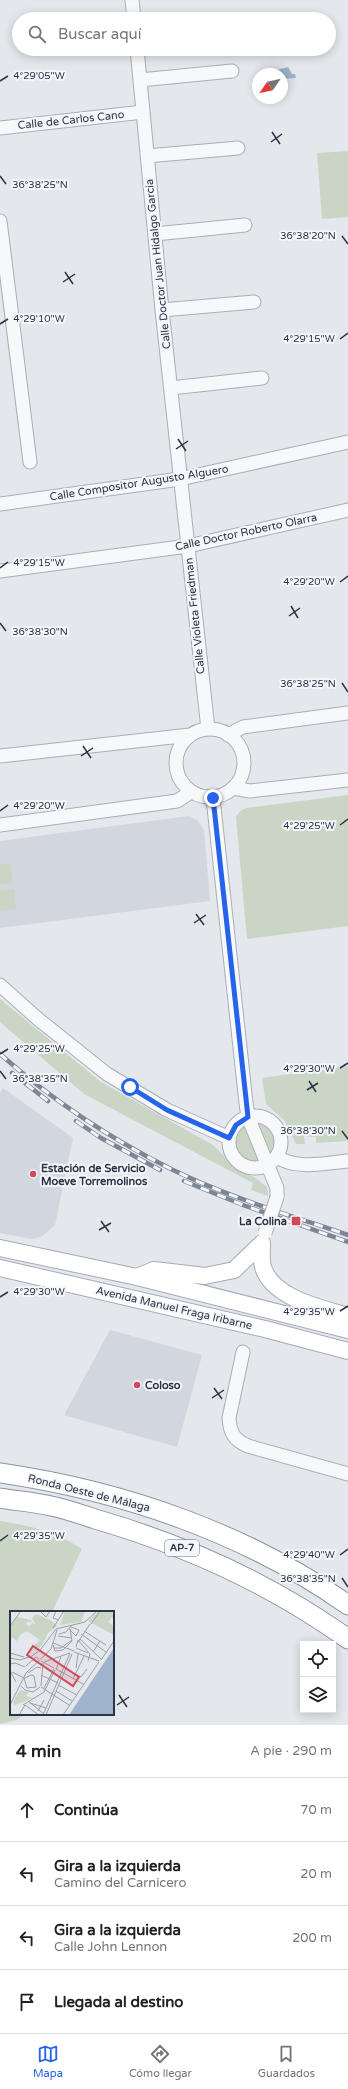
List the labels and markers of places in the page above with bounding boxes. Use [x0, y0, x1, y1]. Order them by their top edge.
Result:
place label: Estación de Servicio Moeve Torremolinos [41, 1162, 148, 1188]
marker: Estación de Servicio Moeve Torremolinos [28, 1169, 38, 1179]
place label: La Colina [239, 1215, 287, 1228]
marker: La Colina [290, 1215, 302, 1227]
place label: Coloso [145, 1379, 181, 1392]
marker: Coloso [132, 1380, 142, 1390]

